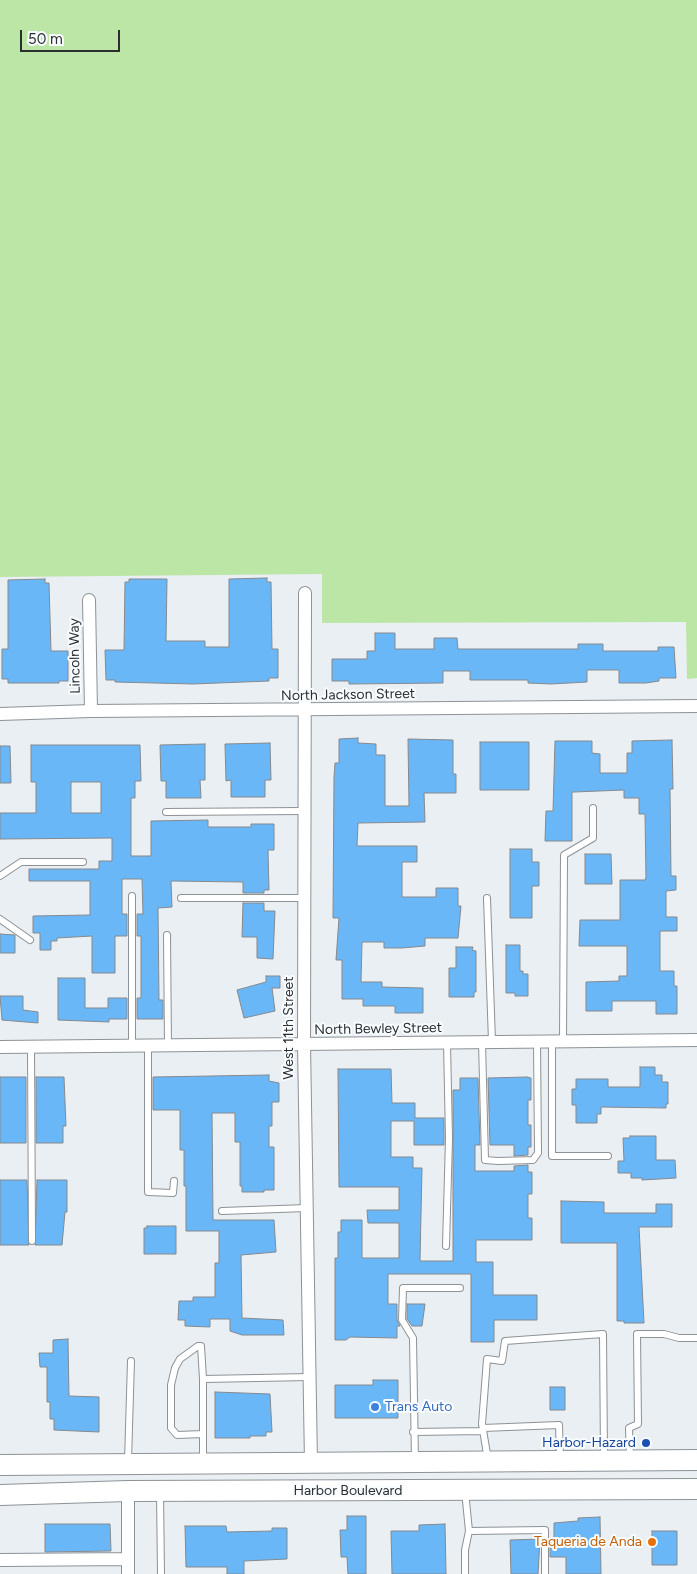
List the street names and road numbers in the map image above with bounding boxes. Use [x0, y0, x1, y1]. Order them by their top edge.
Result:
street label: Lincoln Way [66, 618, 84, 694]
street label: North Jackson Street [281, 685, 415, 705]
street label: West 11th Street [281, 976, 297, 1080]
street label: North Bewley Street [314, 1019, 442, 1039]
street label: Harbor Boulevard [293, 1483, 403, 1499]

